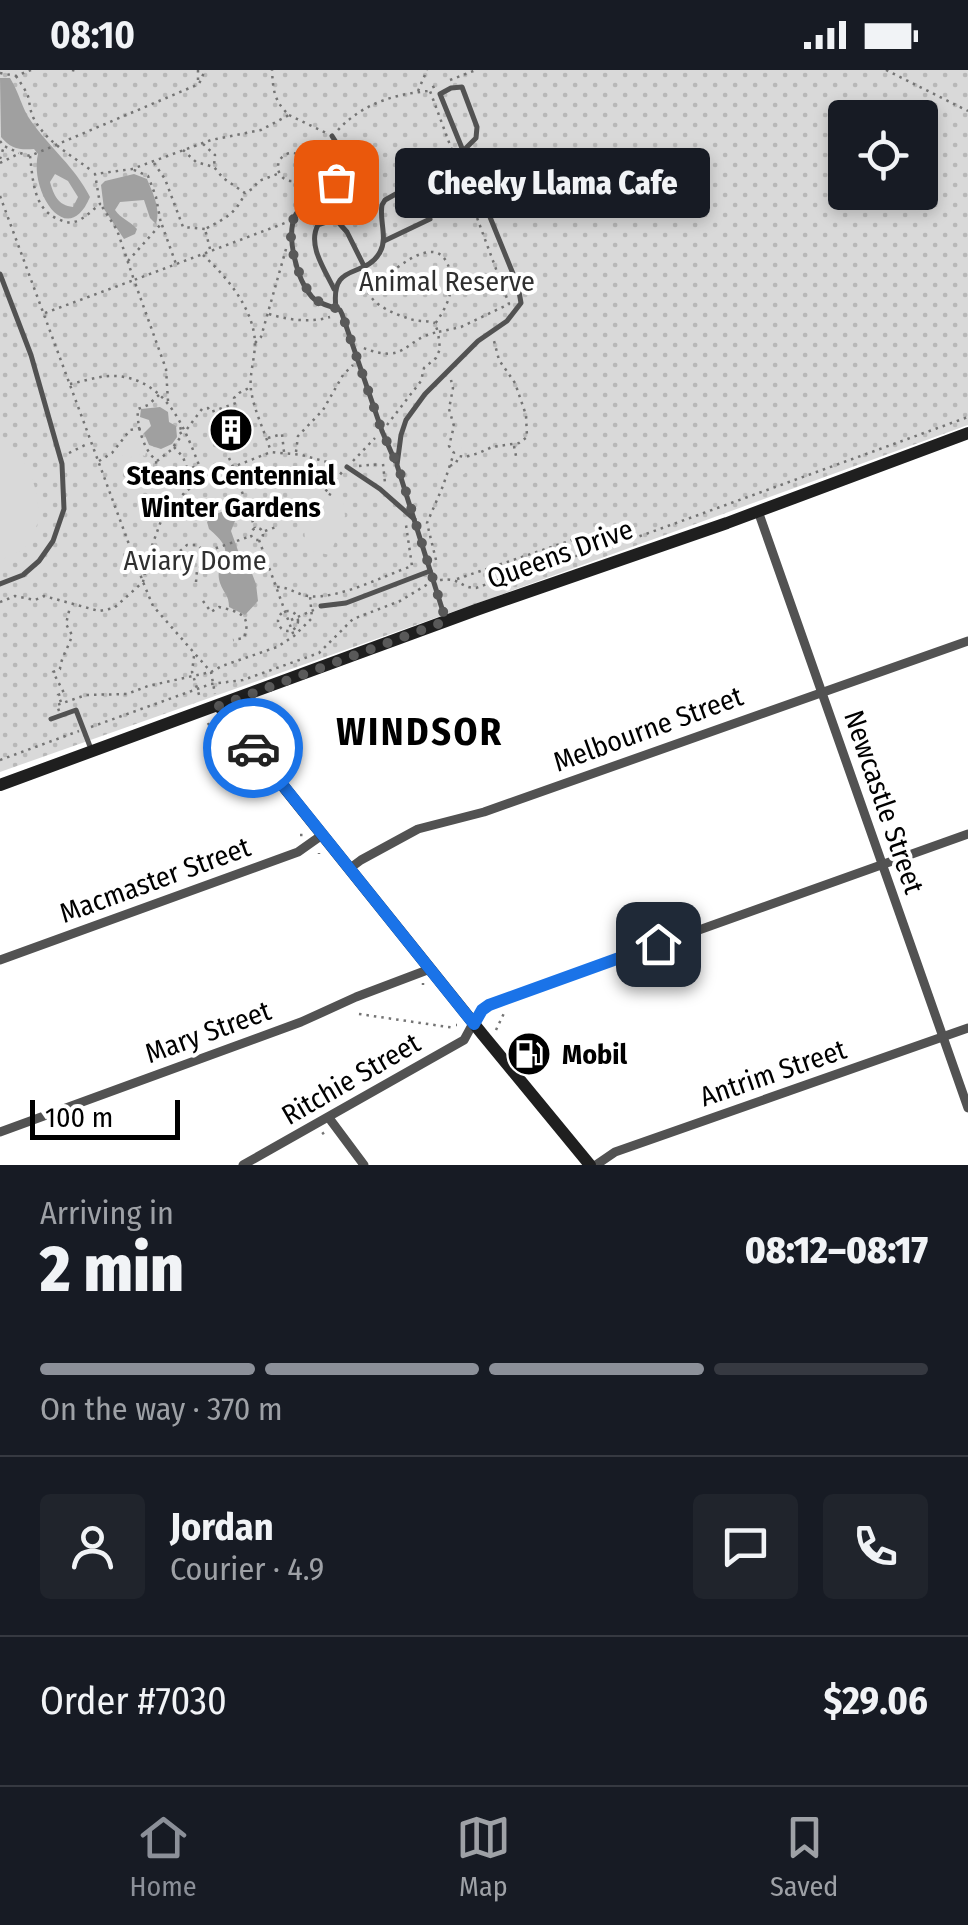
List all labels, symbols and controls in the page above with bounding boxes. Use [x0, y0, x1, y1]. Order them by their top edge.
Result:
text: 08:10 [50, 12, 135, 58]
map controls [828, 100, 938, 210]
button: locate [828, 100, 938, 210]
pin [294, 140, 379, 225]
callout: Cheeky Llama Cafe [396, 147, 711, 217]
icon: bag [309, 155, 364, 210]
text: Cheeky Llama Cafe [427, 164, 678, 202]
park label: Animal Reserve [359, 265, 535, 298]
building icon: Steans Centennial Winter Gardens [208, 407, 254, 453]
place label: Steans Centennial Winter Gardens [127, 459, 336, 524]
street label: Queens Drive [483, 512, 637, 596]
park label: Aviary Dome [123, 544, 267, 577]
street label: Melbourne Street [549, 679, 748, 779]
courier [203, 698, 303, 798]
street label: Newcastle Street [837, 706, 931, 899]
district label: WINDSOR [336, 709, 504, 755]
icon: car [226, 721, 281, 776]
street label: Macmaster Street [55, 830, 256, 930]
pin [616, 902, 701, 987]
icon: home [631, 917, 686, 972]
street label: Mary Street [141, 994, 276, 1070]
street label: Ritchie Street [276, 1026, 427, 1132]
fuel station icon: Mobil [506, 1031, 552, 1077]
street label: Antrim Street [696, 1032, 851, 1113]
place label: Mobil [562, 1038, 628, 1071]
scale bar [30, 1095, 180, 1140]
text: 100 m [45, 1101, 113, 1134]
text: Arriving in [40, 1194, 174, 1232]
text: 08:12–08:17 [745, 1227, 928, 1273]
text: 2 min [40, 1230, 184, 1308]
text: On the way · 370 m [40, 1390, 283, 1428]
button: person [40, 1494, 145, 1599]
button: chat [693, 1494, 798, 1599]
button: phone [823, 1494, 928, 1599]
text: Jordan [170, 1504, 274, 1550]
text: Courier · 4.9 [170, 1550, 324, 1588]
text: Order #7030 [40, 1678, 227, 1724]
text: $29.06 [824, 1678, 928, 1724]
tab: Home [130, 1810, 197, 1903]
tab: Map [456, 1810, 511, 1903]
tab: Saved [770, 1810, 838, 1903]

